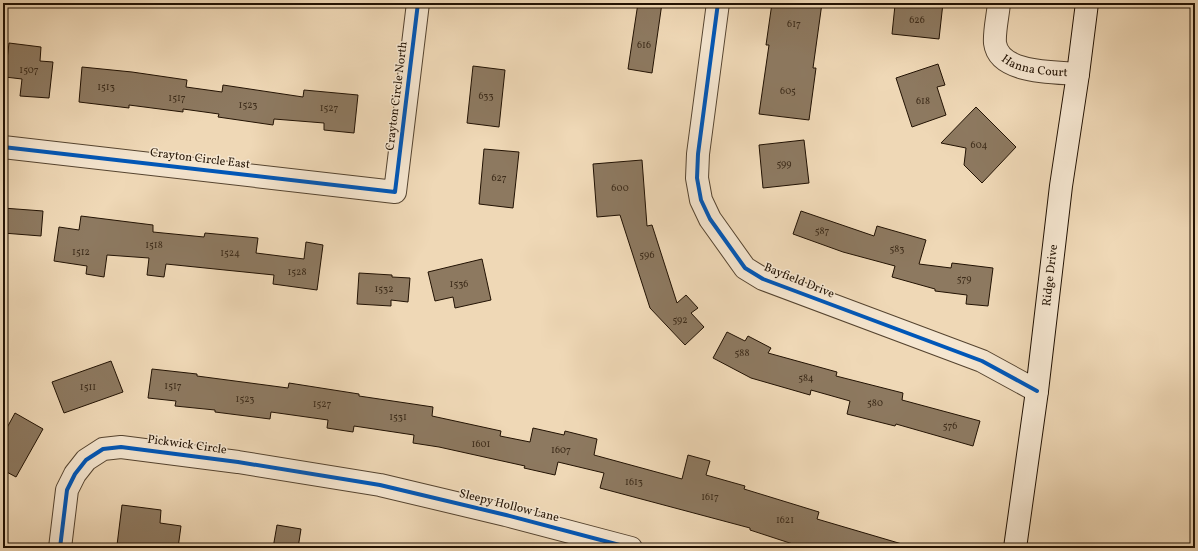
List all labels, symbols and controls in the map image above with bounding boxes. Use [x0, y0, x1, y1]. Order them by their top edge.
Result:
house number: 626 [909, 13, 925, 27]
house number: 617 [787, 17, 801, 31]
house number: 616 [637, 38, 651, 52]
street label: Crayton Circle North [382, 40, 412, 152]
street label: Hanna Court [998, 51, 1068, 81]
house number: 1507 [19, 63, 39, 77]
house number: 1513 [97, 80, 115, 94]
house number: 605 [780, 84, 796, 98]
house number: 633 [478, 89, 494, 103]
house number: 1517 [168, 91, 186, 105]
house number: 618 [916, 94, 930, 108]
house number: 1523 [239, 98, 257, 112]
house number: 1527 [320, 101, 338, 115]
house number: 604 [971, 138, 987, 152]
street label: Crayton Circle East [149, 145, 251, 173]
house number: 599 [776, 157, 792, 171]
house number: 627 [491, 171, 507, 185]
house number: 600 [611, 181, 629, 195]
house number: 587 [815, 224, 830, 238]
house number: 1518 [145, 238, 163, 252]
house number: 583 [889, 242, 905, 256]
street label: Ridge Drive [1039, 243, 1062, 307]
house number: 1512 [72, 245, 90, 259]
house number: 1524 [220, 246, 240, 260]
house number: 596 [639, 248, 655, 262]
street label: Bayfield Drive [761, 260, 837, 303]
house number: 1528 [287, 265, 307, 279]
house number: 579 [957, 272, 971, 286]
house number: 1536 [450, 277, 468, 291]
house number: 1532 [374, 282, 394, 296]
house number: 592 [672, 313, 688, 327]
house number: 588 [735, 346, 749, 360]
house number: 584 [798, 371, 814, 385]
house number: 1517 [164, 379, 182, 393]
house number: 1511 [80, 380, 96, 394]
house number: 1523 [236, 392, 254, 406]
house number: 580 [867, 396, 883, 410]
house number: 1527 [313, 397, 331, 411]
house number: 1531 [389, 410, 407, 424]
house number: 576 [943, 419, 957, 433]
street label: Pickwick Circle [146, 432, 228, 459]
house number: 1601 [472, 437, 491, 451]
house number: 1607 [551, 443, 571, 457]
house number: 1613 [625, 475, 643, 489]
street label: Sleepy Hollow Lane [457, 486, 561, 526]
house number: 1617 [701, 490, 719, 504]
house number: 1621 [776, 513, 794, 527]

